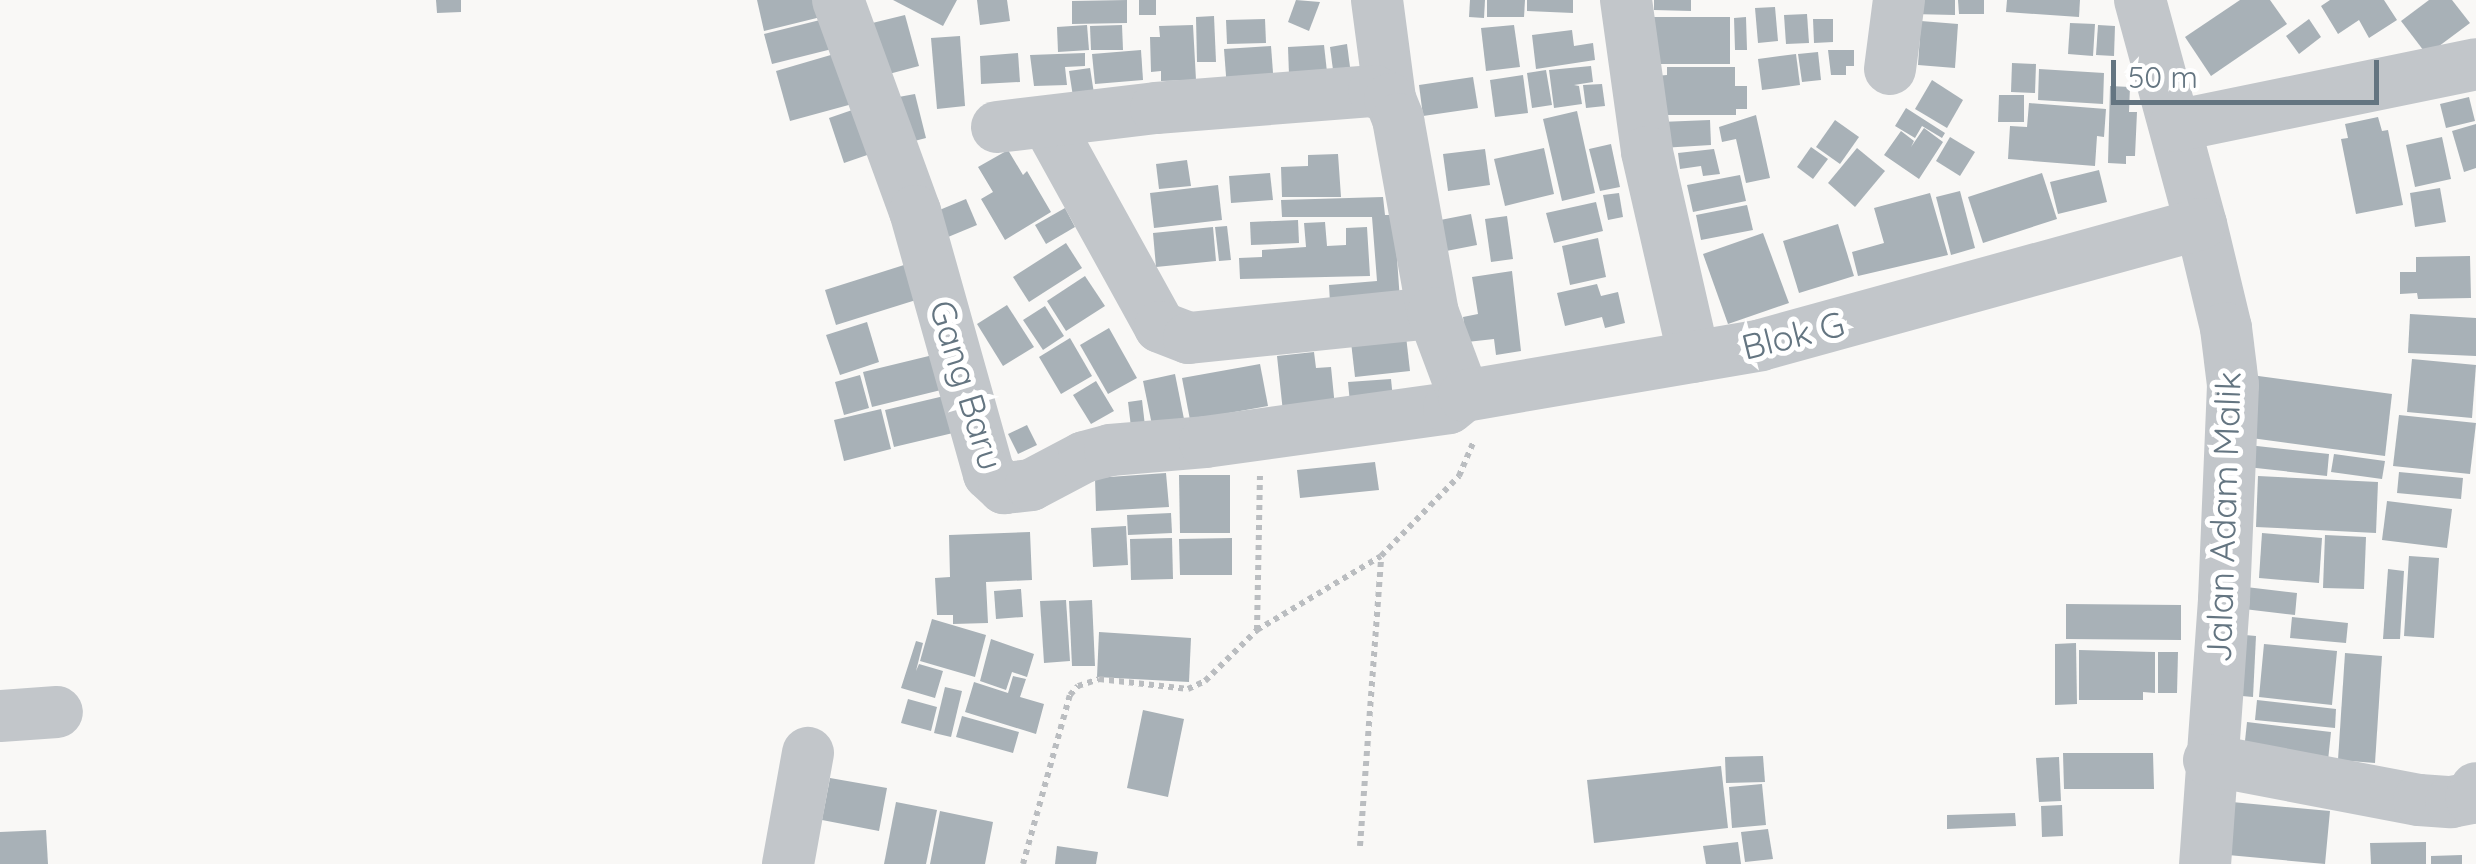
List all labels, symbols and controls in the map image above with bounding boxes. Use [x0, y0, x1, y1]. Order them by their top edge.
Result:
scale bar [2116, 40, 2384, 102]
text: 50 m [2128, 58, 2198, 96]
street label: Gang Baru [921, 295, 1013, 475]
street label: Blok G [1737, 302, 1849, 368]
street label: Jalan Adam Malik [2197, 371, 2249, 663]

